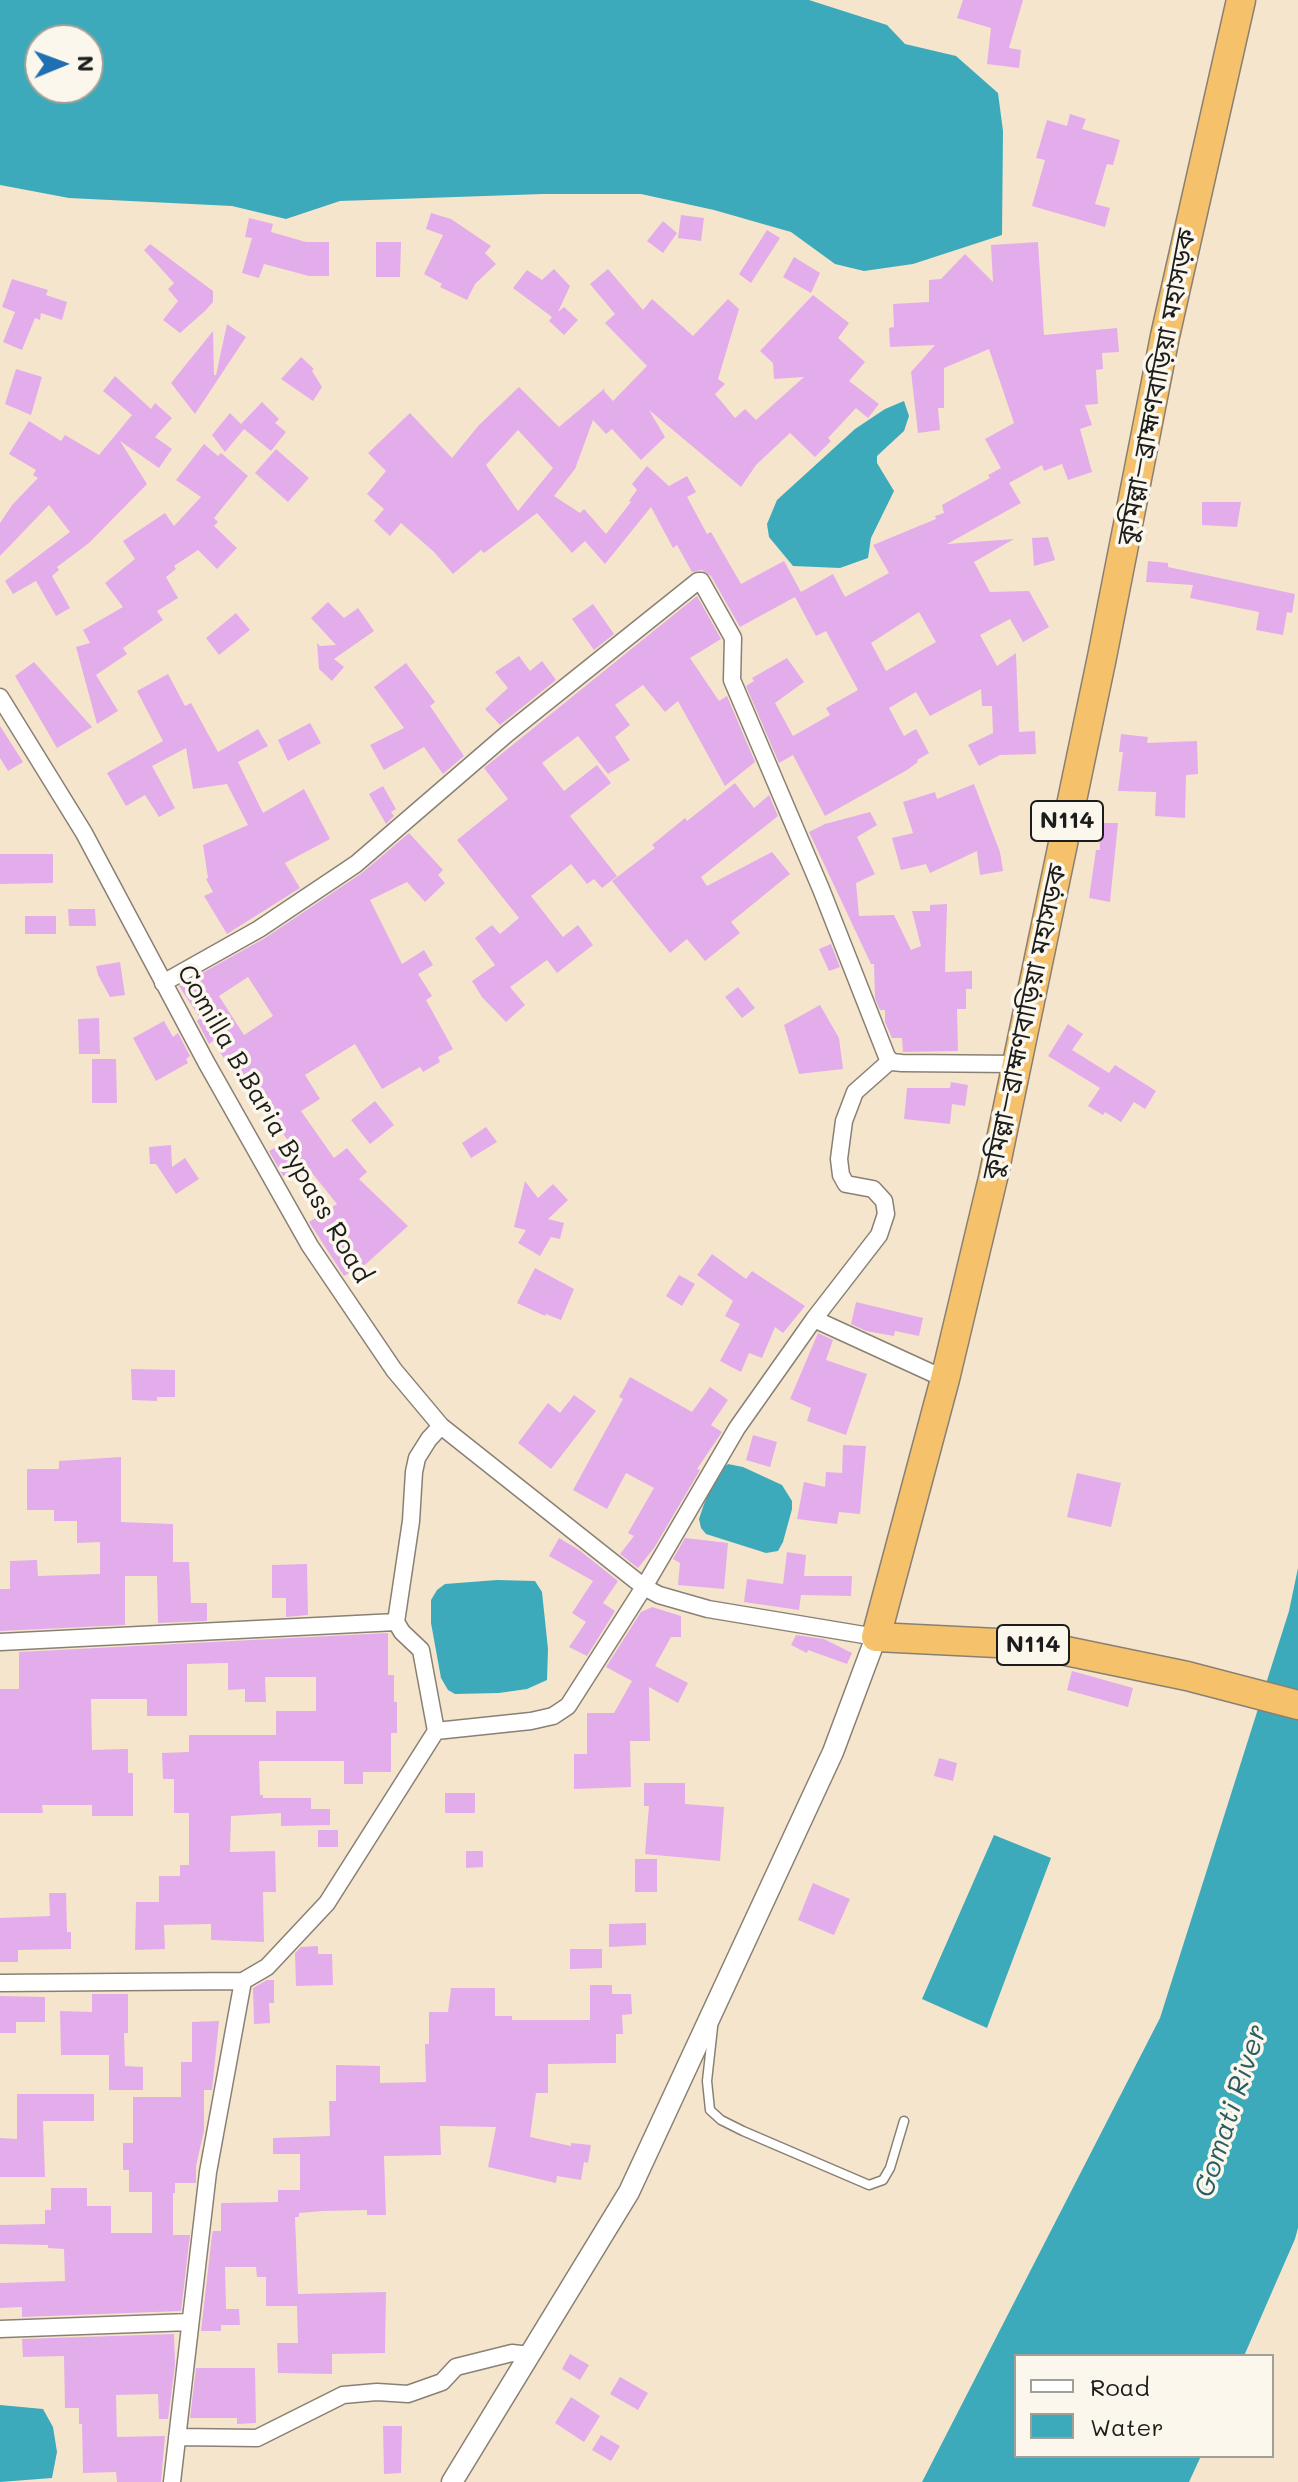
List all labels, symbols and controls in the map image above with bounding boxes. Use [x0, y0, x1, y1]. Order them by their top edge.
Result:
north arrow [24, 24, 104, 104]
text: N [72, 55, 101, 72]
street label: কুমিল্লা–ব্রাহ্মণবাড়িয়া মহাসড়ক [1111, 226, 1203, 548]
road number: N114 [1031, 801, 1103, 841]
street label: কুমিল্লা–ব্রাহ্মণবাড়িয়া মহাসড়ক [976, 861, 1074, 1183]
street label: Comilla B.Baria Bypass Road [170, 959, 378, 1289]
road number: N114 [997, 1625, 1069, 1665]
water label: Gomati River [1187, 2020, 1275, 2202]
legend [1014, 2354, 1274, 2458]
text: Road [1090, 2371, 1150, 2402]
text: Water [1090, 2411, 1164, 2442]

